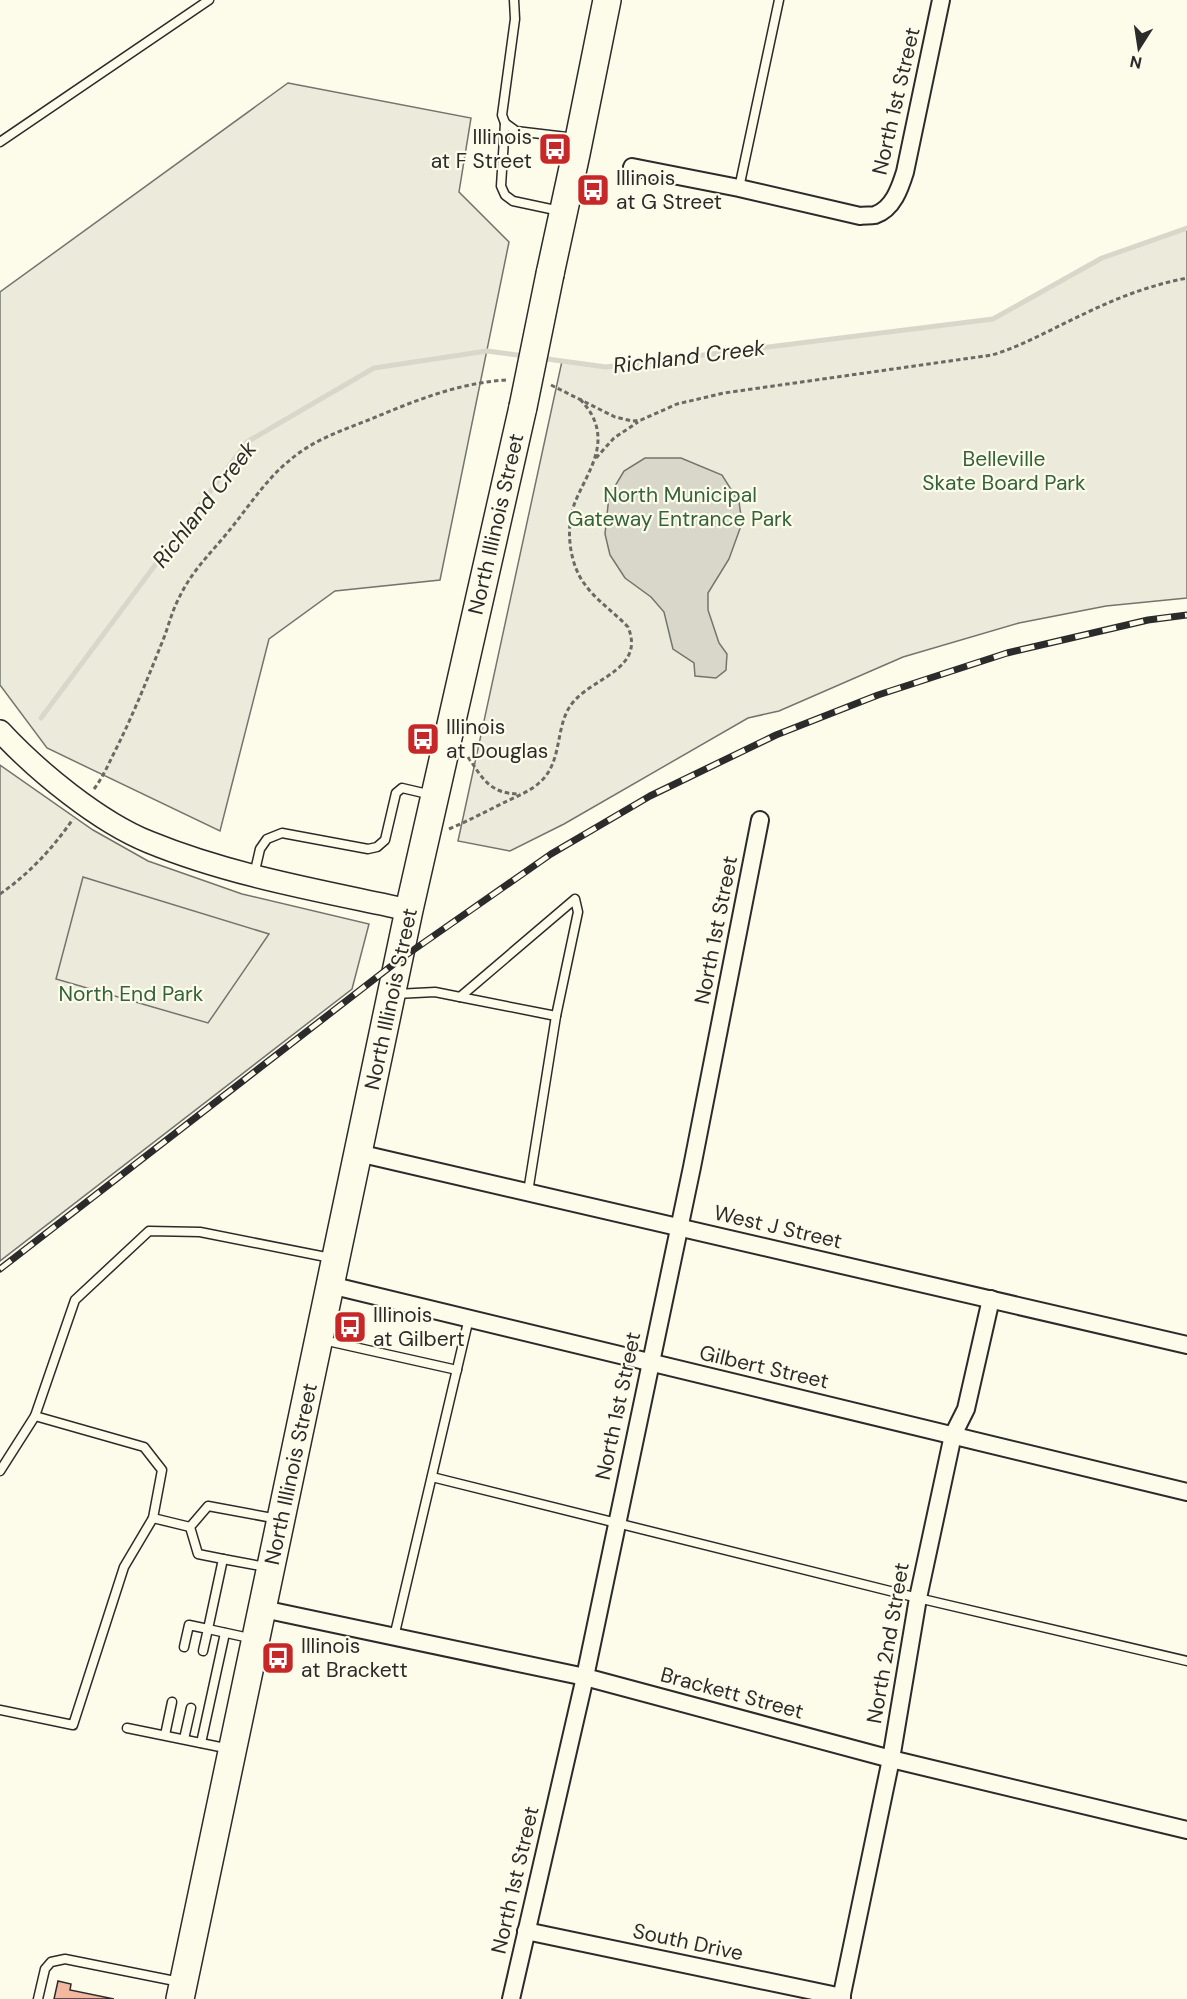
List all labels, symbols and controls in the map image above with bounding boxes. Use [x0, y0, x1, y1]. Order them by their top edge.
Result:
north arrow [1109, 18, 1169, 78]
street label: North 1st Street [865, 24, 927, 178]
text: N [1128, 51, 1144, 74]
place label: Illinois at F Street [431, 123, 532, 175]
bus stop icon: Illinois at F Street [537, 131, 573, 167]
place label: Illinois at G Street [616, 164, 722, 216]
bus stop icon: Illinois at G Street [575, 172, 611, 208]
water label: Richland Creek [611, 333, 768, 380]
street label: North Illinois Street [462, 431, 530, 617]
water label: Richland Creek [146, 434, 263, 574]
park label: Belleville Skate Board Park [922, 445, 1086, 497]
park label: North Municipal Gateway Entrance Park [568, 481, 793, 533]
place label: Illinois at Douglas [446, 713, 548, 765]
bus stop icon: Illinois at Douglas [405, 721, 441, 757]
street label: North 1st Street [688, 853, 744, 1007]
street label: North Illinois Street [358, 906, 424, 1092]
park label: North End Park [59, 980, 204, 1008]
street label: West J Street [711, 1199, 845, 1255]
place label: Illinois at Gilbert [373, 1301, 465, 1353]
bus stop icon: Illinois at Gilbert [332, 1309, 368, 1345]
street label: North 1st Street [589, 1329, 647, 1483]
street label: Gilbert Street [697, 1339, 831, 1395]
street label: North Illinois Street [258, 1381, 324, 1567]
street label: North 2nd Street [860, 1560, 916, 1726]
place label: Illinois at Brackett [301, 1632, 408, 1684]
bus stop icon: Illinois at Brackett [260, 1640, 296, 1676]
street label: Brackett Street [657, 1660, 807, 1726]
street label: North 1st Street [484, 1803, 546, 1957]
street label: South Drive [630, 1917, 746, 1967]

